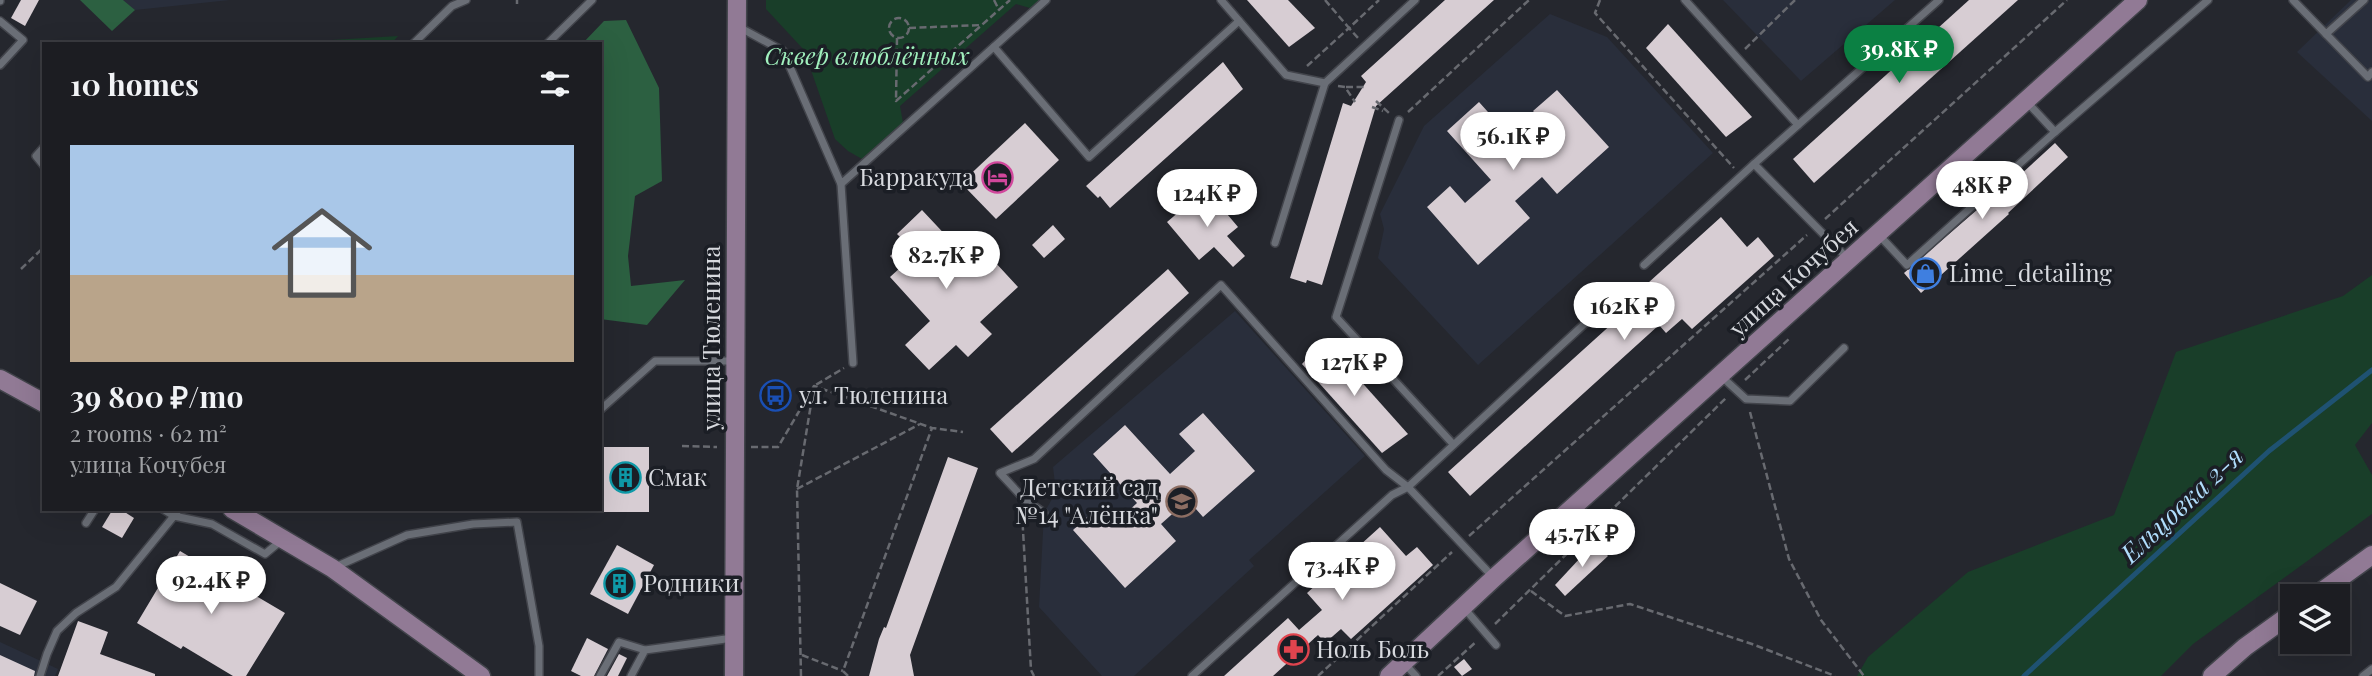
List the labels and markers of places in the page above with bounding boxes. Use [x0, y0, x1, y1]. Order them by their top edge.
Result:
pin: 39.8K ₽ [1834, 25, 1964, 85]
pin: 56.1K ₽ [1448, 113, 1578, 172]
place label: Барракуда [859, 160, 974, 192]
hotel icon: Барракуда [980, 161, 1014, 195]
pin: 48K ₽ [1933, 162, 2031, 221]
pin: 124K ₽ [1150, 170, 1264, 229]
pin: 82.7K ₽ [881, 232, 1011, 291]
place label: Lime_detailing [1949, 256, 2112, 288]
shop icon: Lime_detailing [1909, 257, 1943, 291]
pin: 162K ₽ [1567, 282, 1681, 342]
pin: 127K ₽ [1297, 338, 1411, 398]
place label: ул. Тюленина [798, 378, 948, 410]
bus stop icon: ул. Тюленина [759, 379, 793, 413]
place label: Смак [648, 460, 708, 492]
building icon: Смак [608, 461, 642, 495]
place label: Детский сад №14 "Алёнка" [1015, 470, 1158, 530]
school or university icon: Детский сад №14 "Алёнка" [1164, 485, 1198, 519]
pin: 45.7K ₽ [1517, 510, 1647, 569]
pin: 73.4K ₽ [1277, 542, 1407, 602]
pin: 92.4K ₽ [146, 556, 276, 616]
place label: Родники [643, 566, 740, 598]
building icon: Родники [603, 567, 637, 601]
place label: Ноль Боль [1316, 632, 1429, 664]
pharmacy icon: Ноль Боль [1276, 633, 1310, 667]

